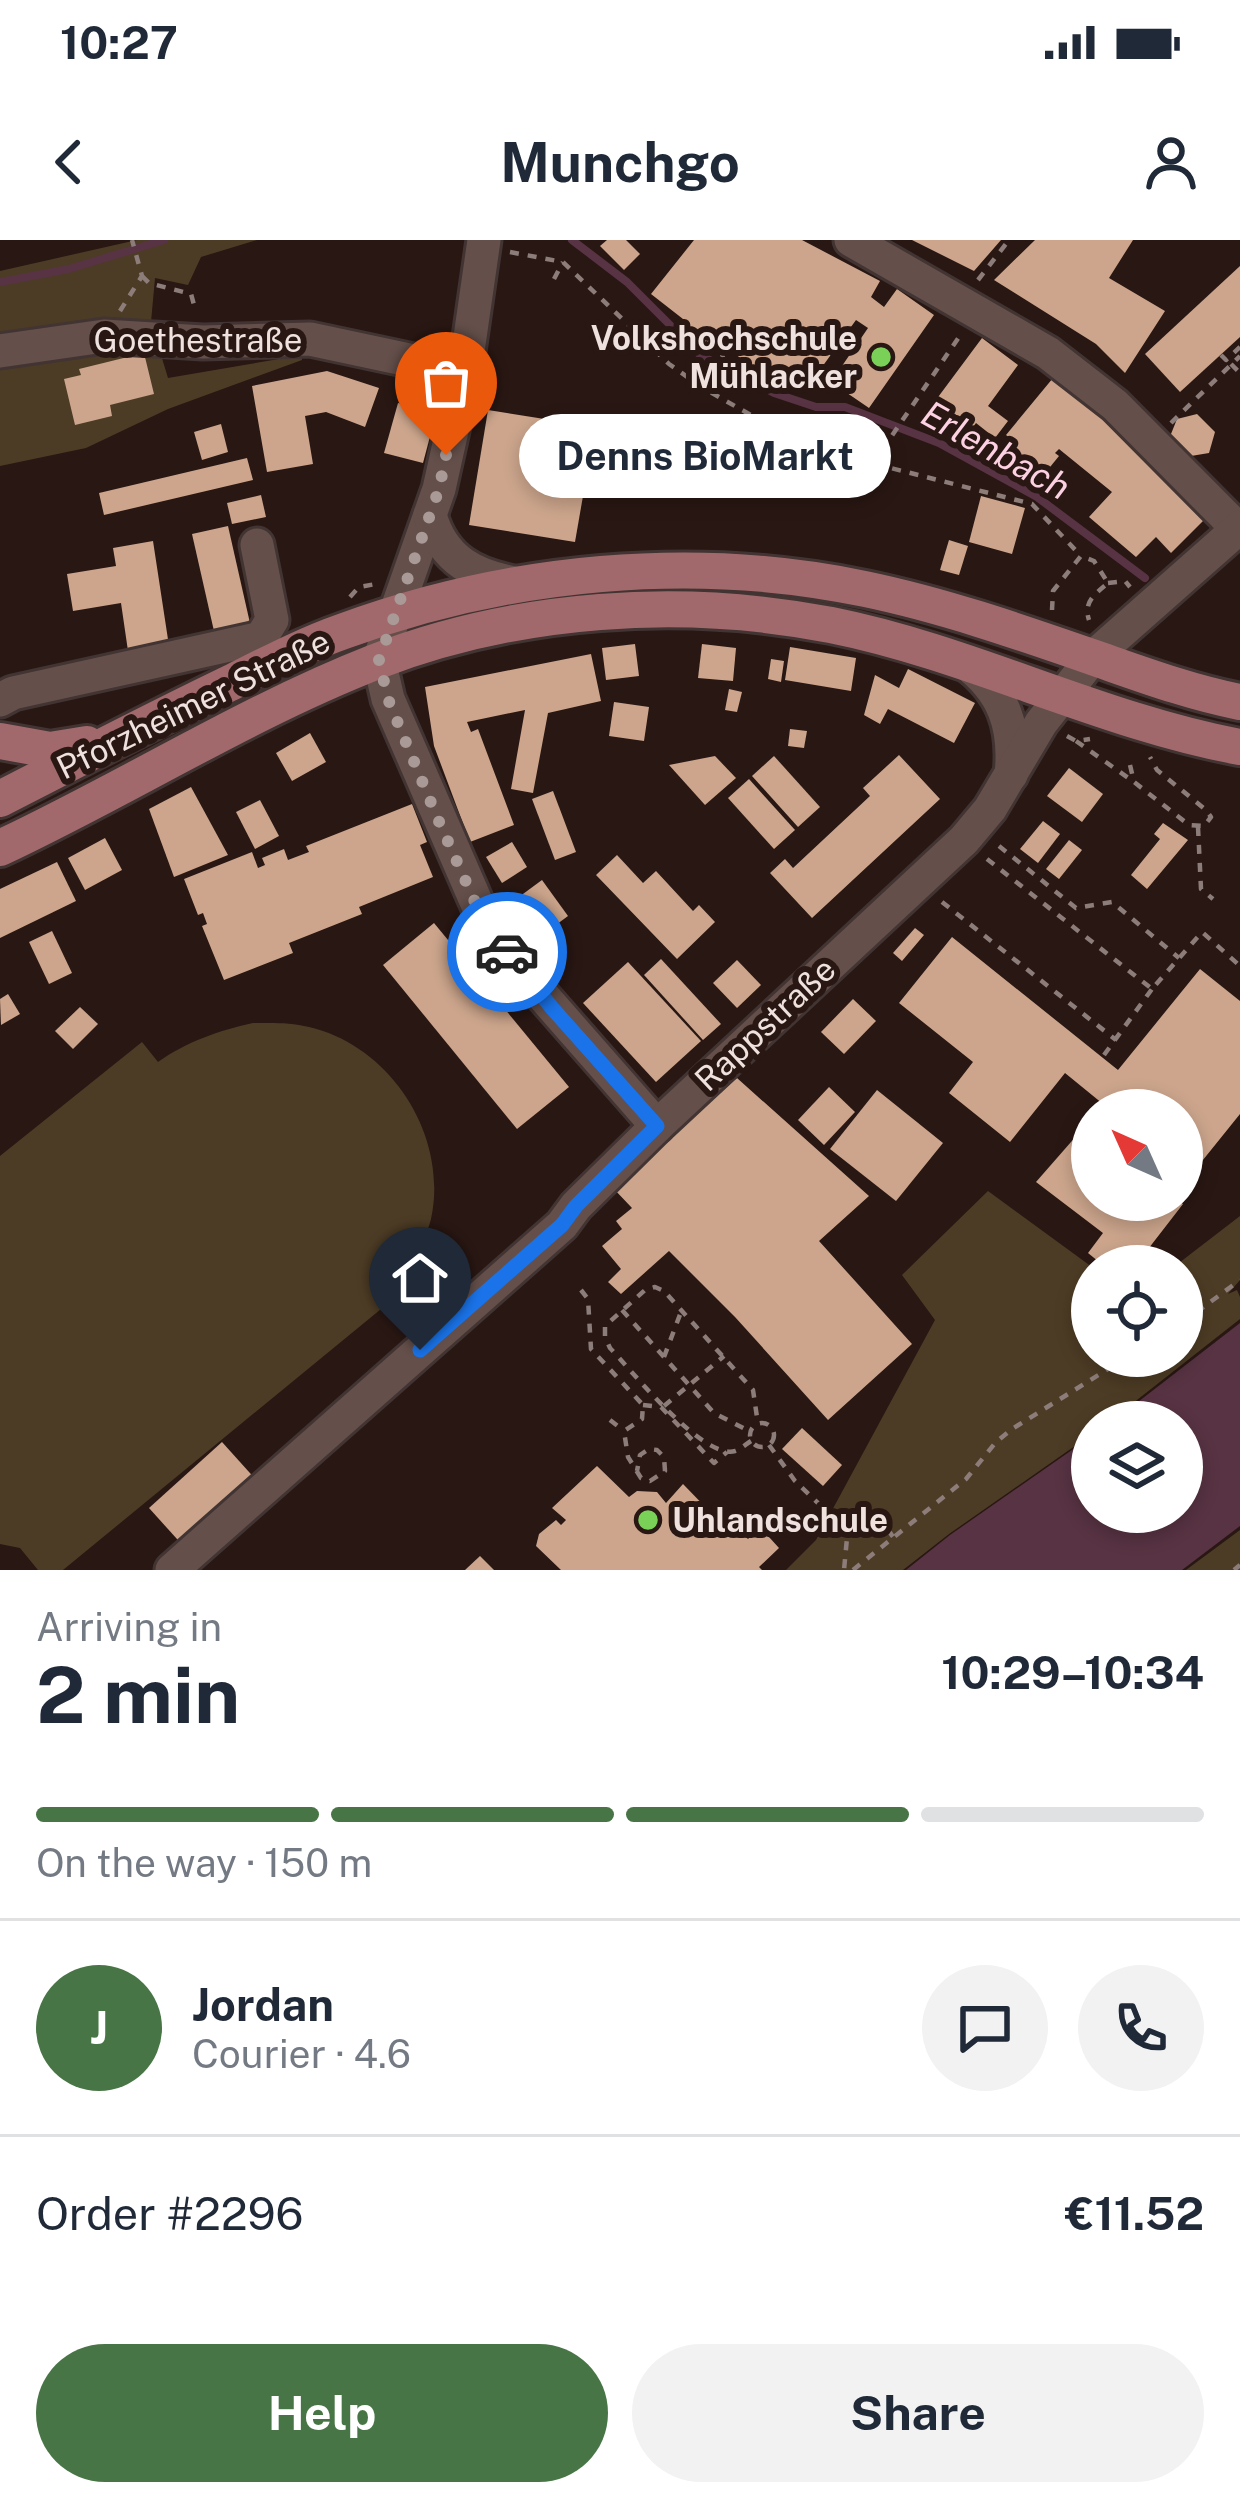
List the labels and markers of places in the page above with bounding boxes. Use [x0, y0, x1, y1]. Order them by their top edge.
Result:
place label: Volkshochschule Mühlacker [591, 319, 857, 395]
pin [395, 332, 497, 455]
marker: Volkshochschule Mühlacker [868, 344, 894, 370]
callout: Denns BioMarkt [518, 413, 890, 497]
pin [369, 1227, 471, 1350]
place label: Uhlandschule [672, 1501, 888, 1539]
marker: Uhlandschule [635, 1507, 661, 1533]

